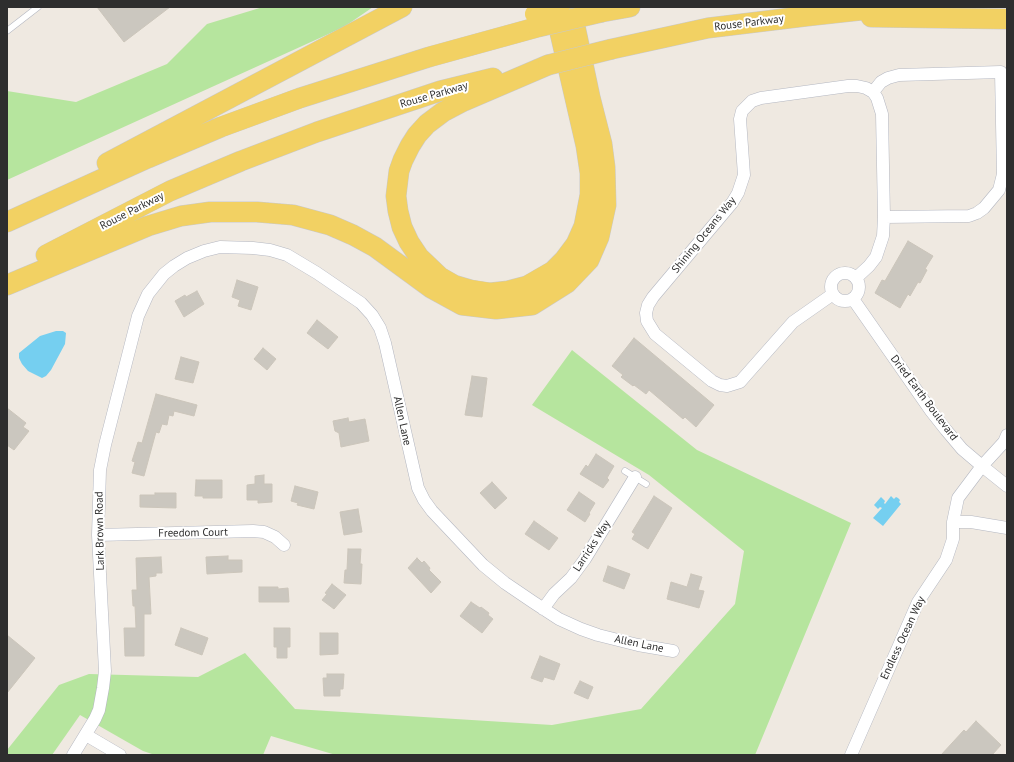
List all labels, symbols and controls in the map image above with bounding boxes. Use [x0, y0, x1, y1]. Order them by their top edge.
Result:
street label: Rouse Parkway [714, 12, 784, 34]
street label: Rouse Parkway [399, 79, 469, 111]
street label: Rouse Parkway [98, 189, 166, 233]
street label: Shining Oceans Way [669, 194, 739, 276]
street label: Dried Earth Boulevard [888, 353, 960, 443]
street label: Allen Lane [390, 395, 414, 447]
street label: Lark Brown Road [93, 491, 107, 571]
street label: Larricks Way [571, 518, 613, 574]
street label: Freedom Court [158, 526, 228, 540]
street label: Endless Ocean Way [878, 594, 928, 682]
street label: Allen Lane [613, 632, 665, 656]

